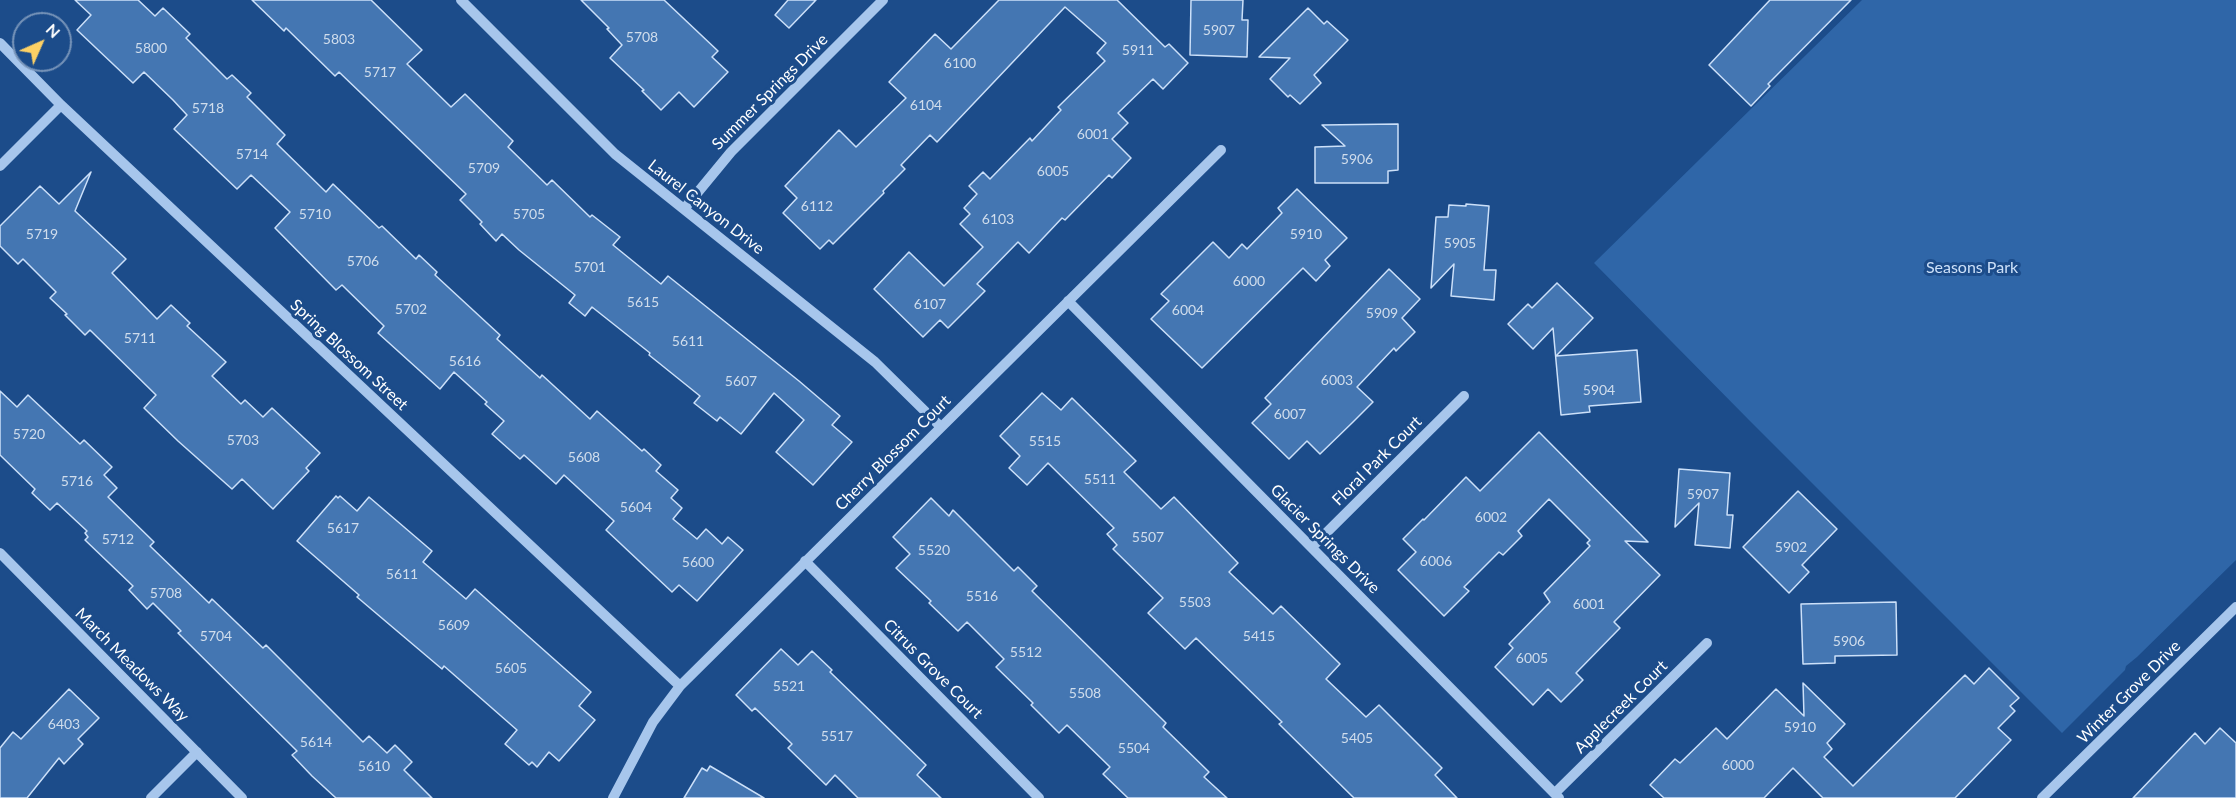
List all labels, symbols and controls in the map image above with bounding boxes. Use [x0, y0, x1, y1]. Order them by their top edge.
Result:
north arrow [12, 12, 72, 72]
text: N [43, 19, 65, 41]
house number: 5907 [1203, 22, 1235, 38]
house number: 5708 [626, 29, 658, 45]
street label: Summer Springs Drive [708, 30, 832, 154]
house number: 5803 [323, 31, 355, 47]
house number: 5800 [135, 40, 167, 56]
house number: 5911 [1122, 42, 1154, 58]
house number: 6100 [944, 55, 976, 71]
house number: 5717 [364, 64, 396, 80]
house number: 6104 [910, 97, 942, 113]
house number: 5718 [192, 100, 224, 116]
house number: 6001 [1077, 126, 1109, 142]
house number: 5714 [236, 146, 268, 162]
house number: 5906 [1341, 151, 1373, 167]
street label: Laurel Canyon Drive [644, 156, 768, 258]
house number: 5709 [468, 160, 500, 176]
house number: 6005 [1037, 163, 1069, 179]
house number: 6112 [801, 198, 833, 214]
house number: 5710 [299, 206, 331, 222]
house number: 5705 [513, 206, 545, 222]
house number: 6103 [982, 211, 1014, 227]
house number: 5719 [26, 226, 58, 242]
house number: 5910 [1290, 226, 1322, 242]
house number: 5905 [1444, 235, 1476, 251]
house number: 5706 [347, 253, 379, 269]
park label: Seasons Park [1926, 258, 2018, 278]
house number: 5701 [574, 259, 606, 275]
house number: 6000 [1233, 273, 1265, 289]
house number: 5615 [627, 294, 659, 310]
street label: Spring Blossom Street [286, 296, 412, 414]
house number: 6107 [914, 296, 946, 312]
house number: 5702 [395, 301, 427, 317]
house number: 6004 [1172, 302, 1204, 318]
house number: 5909 [1366, 305, 1398, 321]
house number: 5711 [124, 330, 156, 346]
house number: 5611 [672, 333, 704, 349]
house number: 5616 [449, 353, 481, 369]
house number: 6003 [1321, 372, 1353, 388]
house number: 5607 [725, 373, 757, 389]
house number: 5904 [1583, 382, 1615, 398]
street label: Cherry Blossom Court [831, 391, 955, 515]
house number: 6007 [1274, 406, 1306, 422]
street label: Floral Park Court [1328, 412, 1426, 510]
house number: 5720 [13, 426, 45, 442]
house number: 5703 [227, 432, 259, 448]
house number: 5515 [1029, 433, 1061, 449]
house number: 5608 [568, 449, 600, 465]
house number: 5511 [1084, 471, 1116, 487]
house number: 5716 [61, 473, 93, 489]
street label: Glacier Springs Drive [1266, 480, 1384, 598]
house number: 5907 [1687, 486, 1719, 502]
house number: 5604 [620, 499, 652, 515]
house number: 6002 [1475, 509, 1507, 525]
house number: 5617 [327, 520, 359, 536]
house number: 5507 [1132, 529, 1164, 545]
house number: 5712 [102, 531, 134, 547]
house number: 5902 [1775, 539, 1807, 555]
house number: 5520 [918, 542, 950, 558]
house number: 6006 [1420, 553, 1452, 569]
house number: 5600 [682, 554, 714, 570]
house number: 5611 [386, 566, 418, 582]
house number: 5708 [150, 585, 182, 601]
house number: 5516 [966, 588, 998, 604]
house number: 5503 [1179, 594, 1211, 610]
house number: 6001 [1573, 596, 1605, 612]
street label: March Meadows Way [71, 604, 193, 726]
street label: Citrus Grove Court [879, 615, 987, 723]
house number: 5609 [438, 617, 470, 633]
house number: 5704 [200, 628, 232, 644]
house number: 5415 [1243, 628, 1275, 644]
house number: 5906 [1833, 633, 1865, 649]
street label: Winter Grove Drive [2073, 636, 2185, 748]
house number: 5512 [1010, 644, 1042, 660]
house number: 6005 [1516, 650, 1548, 666]
street label: Applecreek Court [1571, 657, 1671, 757]
house number: 5605 [495, 660, 527, 676]
house number: 5521 [773, 678, 805, 694]
house number: 5508 [1069, 685, 1101, 701]
house number: 6403 [48, 716, 80, 732]
house number: 5910 [1784, 719, 1816, 735]
house number: 5517 [821, 728, 853, 744]
house number: 5405 [1341, 730, 1373, 746]
house number: 5614 [300, 734, 332, 750]
house number: 5504 [1118, 740, 1150, 756]
house number: 6000 [1722, 757, 1754, 773]
house number: 5610 [358, 758, 390, 774]

